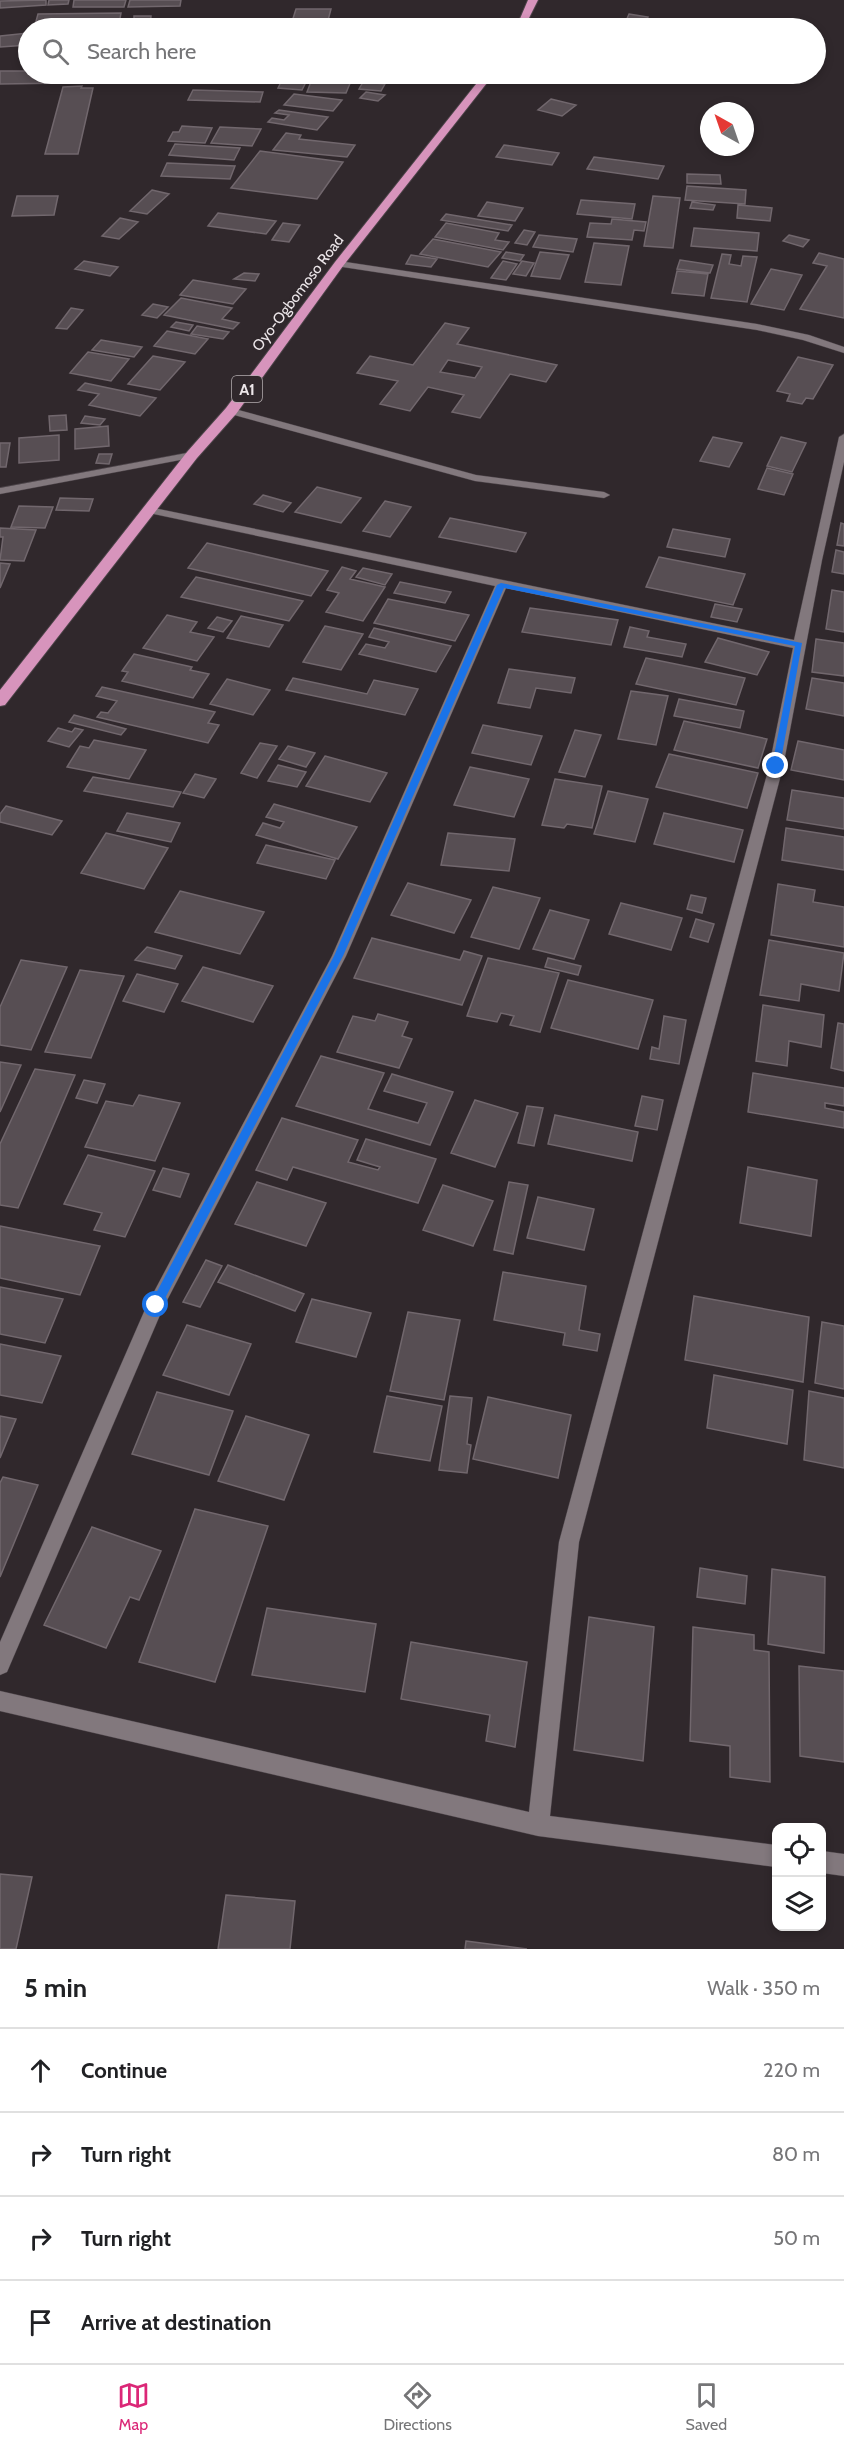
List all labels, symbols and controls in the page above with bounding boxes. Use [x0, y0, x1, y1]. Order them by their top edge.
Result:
search box [18, 18, 826, 84]
icon: search [39, 35, 72, 68]
text: Search here [87, 38, 196, 65]
north arrow [700, 102, 754, 156]
street label: Oyo-Ogbomoso Road [248, 231, 348, 355]
road number: A1 [232, 376, 262, 402]
route end [762, 752, 788, 778]
route start [142, 1291, 168, 1317]
map controls [772, 1823, 826, 1931]
button: locate [772, 1823, 826, 1877]
button: layers [772, 1877, 826, 1931]
text: 5 min [24, 1972, 87, 2004]
text: Walk · 350 m [707, 1976, 820, 2000]
icon: ahead [24, 2054, 57, 2087]
text: Continue [81, 2057, 167, 2084]
text: 220 m [763, 2058, 820, 2082]
icon: right [24, 2138, 57, 2171]
text: Turn right [81, 2141, 171, 2168]
text: 80 m [772, 2142, 820, 2166]
icon: right [24, 2222, 57, 2255]
text: Turn right [81, 2225, 171, 2252]
text: 50 m [773, 2226, 820, 2250]
icon: arrive [24, 2306, 57, 2339]
text: Arrive at destination [81, 2309, 271, 2336]
tab: Map [117, 2379, 150, 2434]
tab: Directions [384, 2379, 452, 2434]
tab: Saved [686, 2379, 727, 2434]

